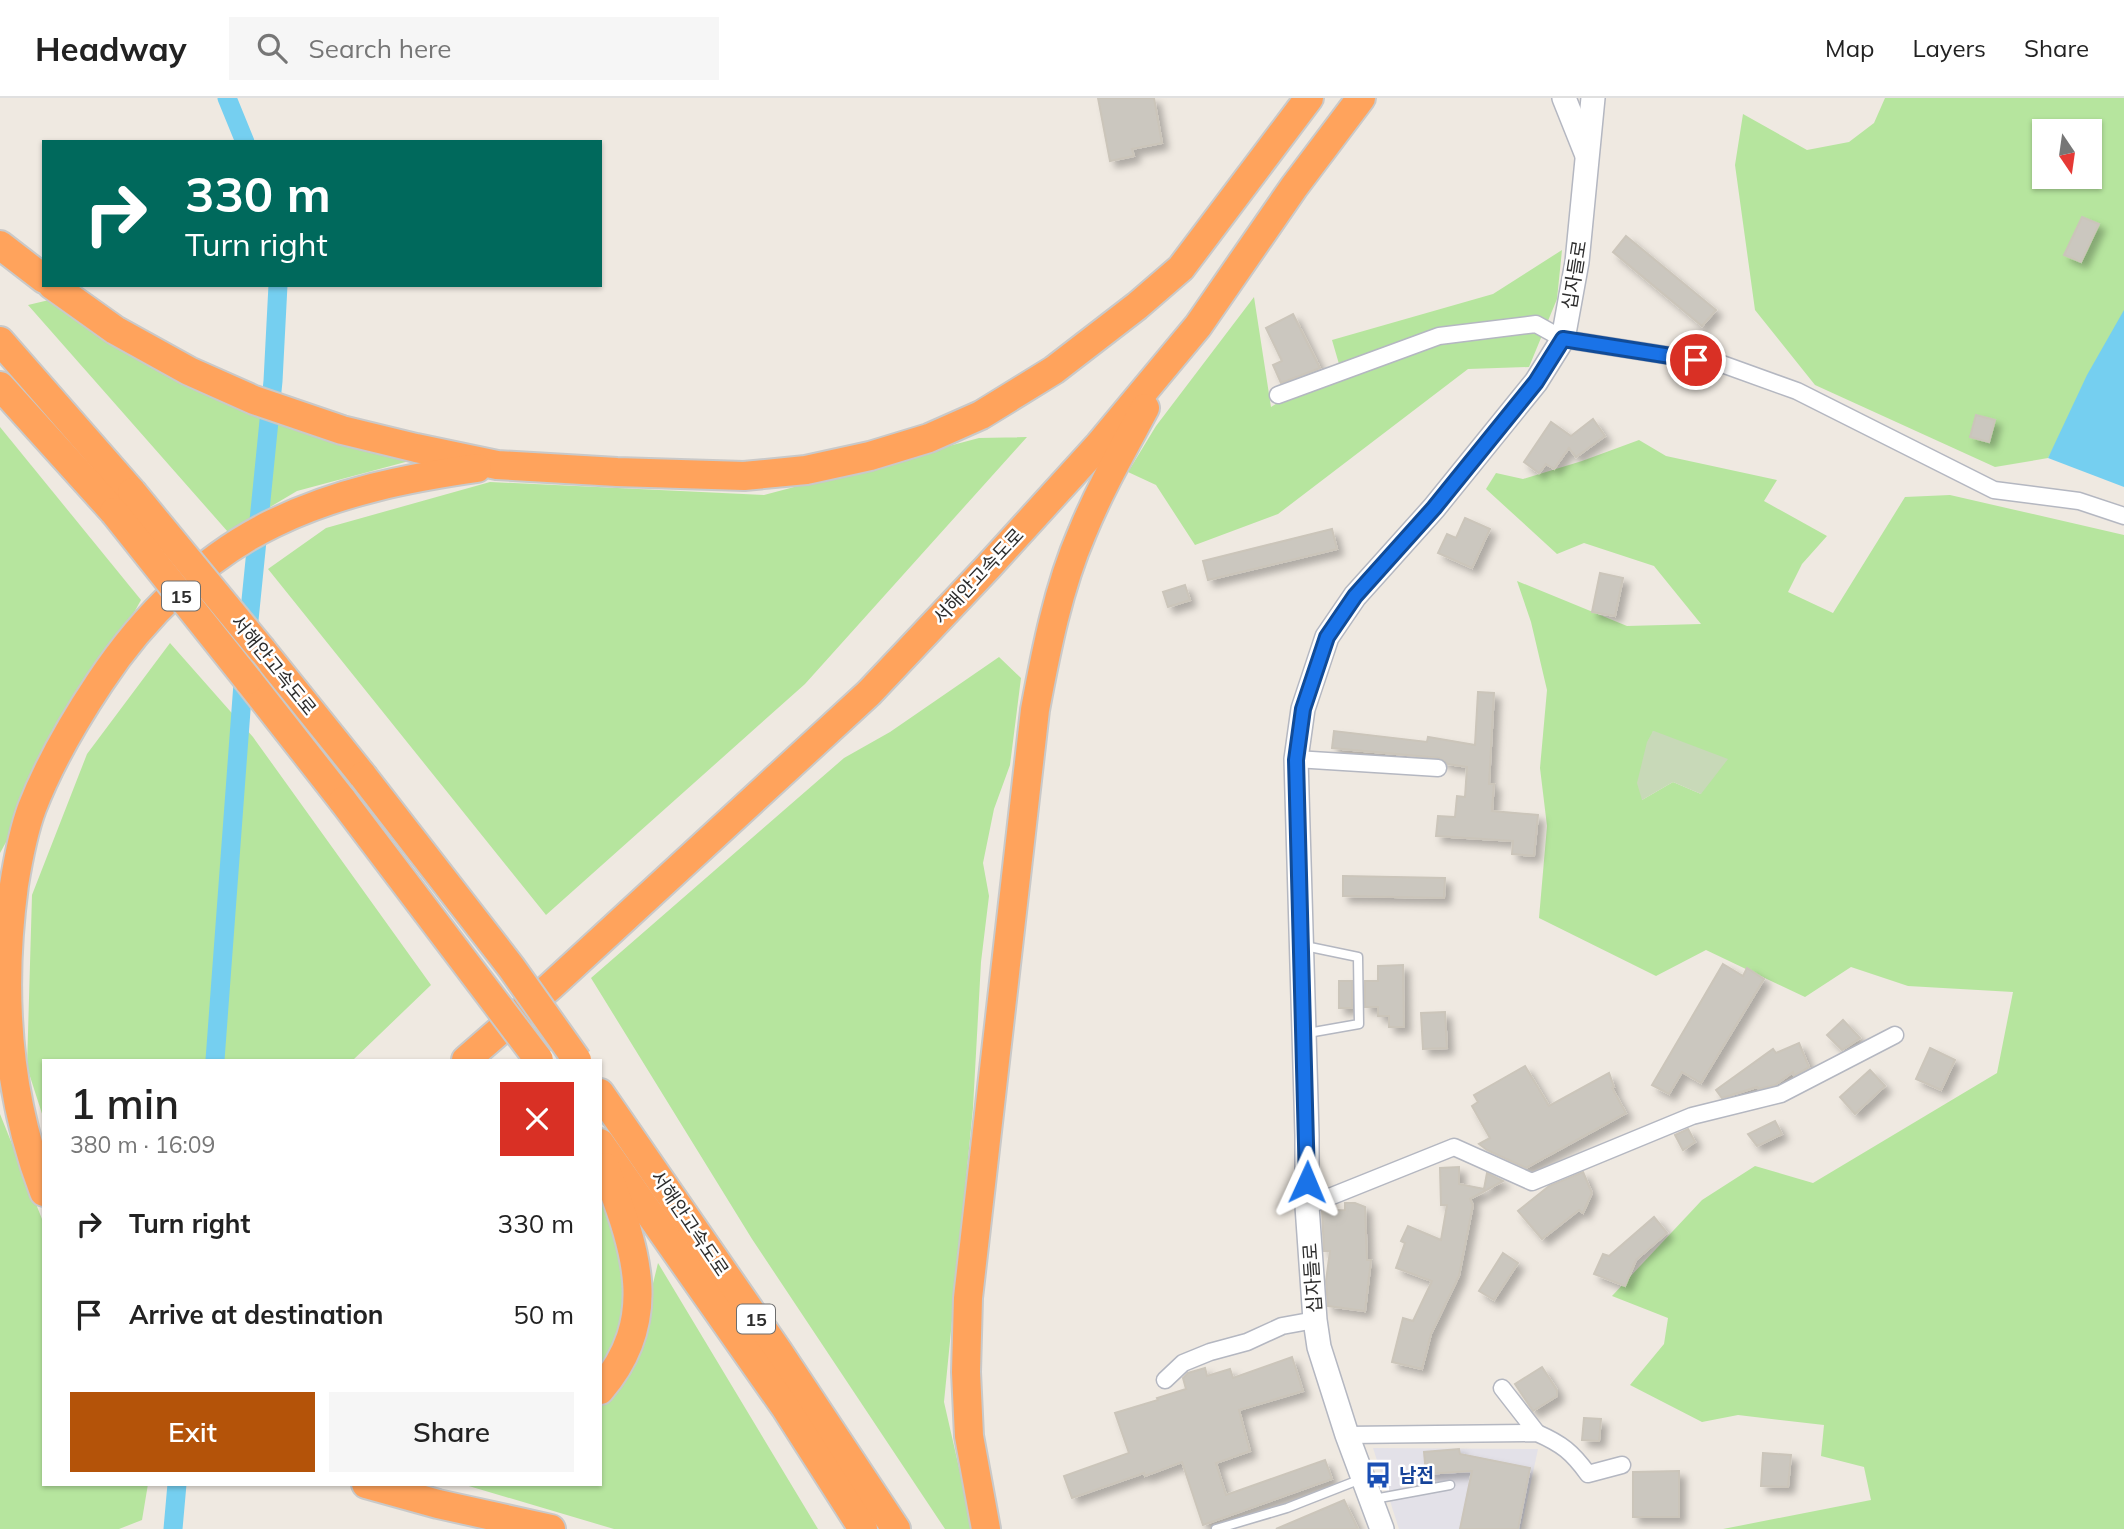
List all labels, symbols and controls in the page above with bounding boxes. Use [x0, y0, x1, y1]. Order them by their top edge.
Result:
search box [229, 17, 719, 80]
text: Headway [35, 28, 187, 69]
icon: search [253, 29, 291, 67]
text: Search here [309, 32, 451, 65]
text: Map [1825, 33, 1874, 63]
text: Layers [1912, 33, 1986, 63]
text: Share [2024, 33, 2089, 63]
north arrow [2032, 119, 2102, 189]
map controls [2032, 119, 2102, 189]
text: 330 m [185, 163, 331, 224]
icon: right [70, 168, 161, 259]
text: Turn right [185, 224, 328, 264]
street label: 십자들로 [1557, 239, 1591, 311]
pin [1666, 330, 1726, 390]
icon: arrive [1677, 341, 1715, 379]
street label: 서해안고속도로 [927, 523, 1029, 629]
road number: 15 [162, 582, 200, 610]
street label: 서해안고속도로 [226, 610, 322, 720]
text: 1 min [70, 1077, 179, 1130]
button: close [500, 1082, 574, 1156]
text: 380 m · 16:09 [70, 1130, 215, 1159]
position arrow [1270, 1145, 1344, 1219]
street label: 서해안고속도로 [646, 1166, 734, 1280]
icon: right [70, 1205, 108, 1243]
text: Turn right [129, 1207, 250, 1240]
text: 330 m [498, 1207, 574, 1240]
street label: 십자들로 [1298, 1242, 1326, 1314]
icon: arrive [70, 1296, 108, 1334]
text: Arrive at destination [129, 1298, 384, 1331]
text: 50 m [513, 1298, 574, 1331]
road number: 15 [737, 1304, 775, 1334]
button: Exit [70, 1392, 315, 1472]
button: Share [329, 1392, 574, 1472]
bus stop icon: 남전 [1363, 1460, 1393, 1490]
place label: 남전 [1399, 1463, 1434, 1487]

